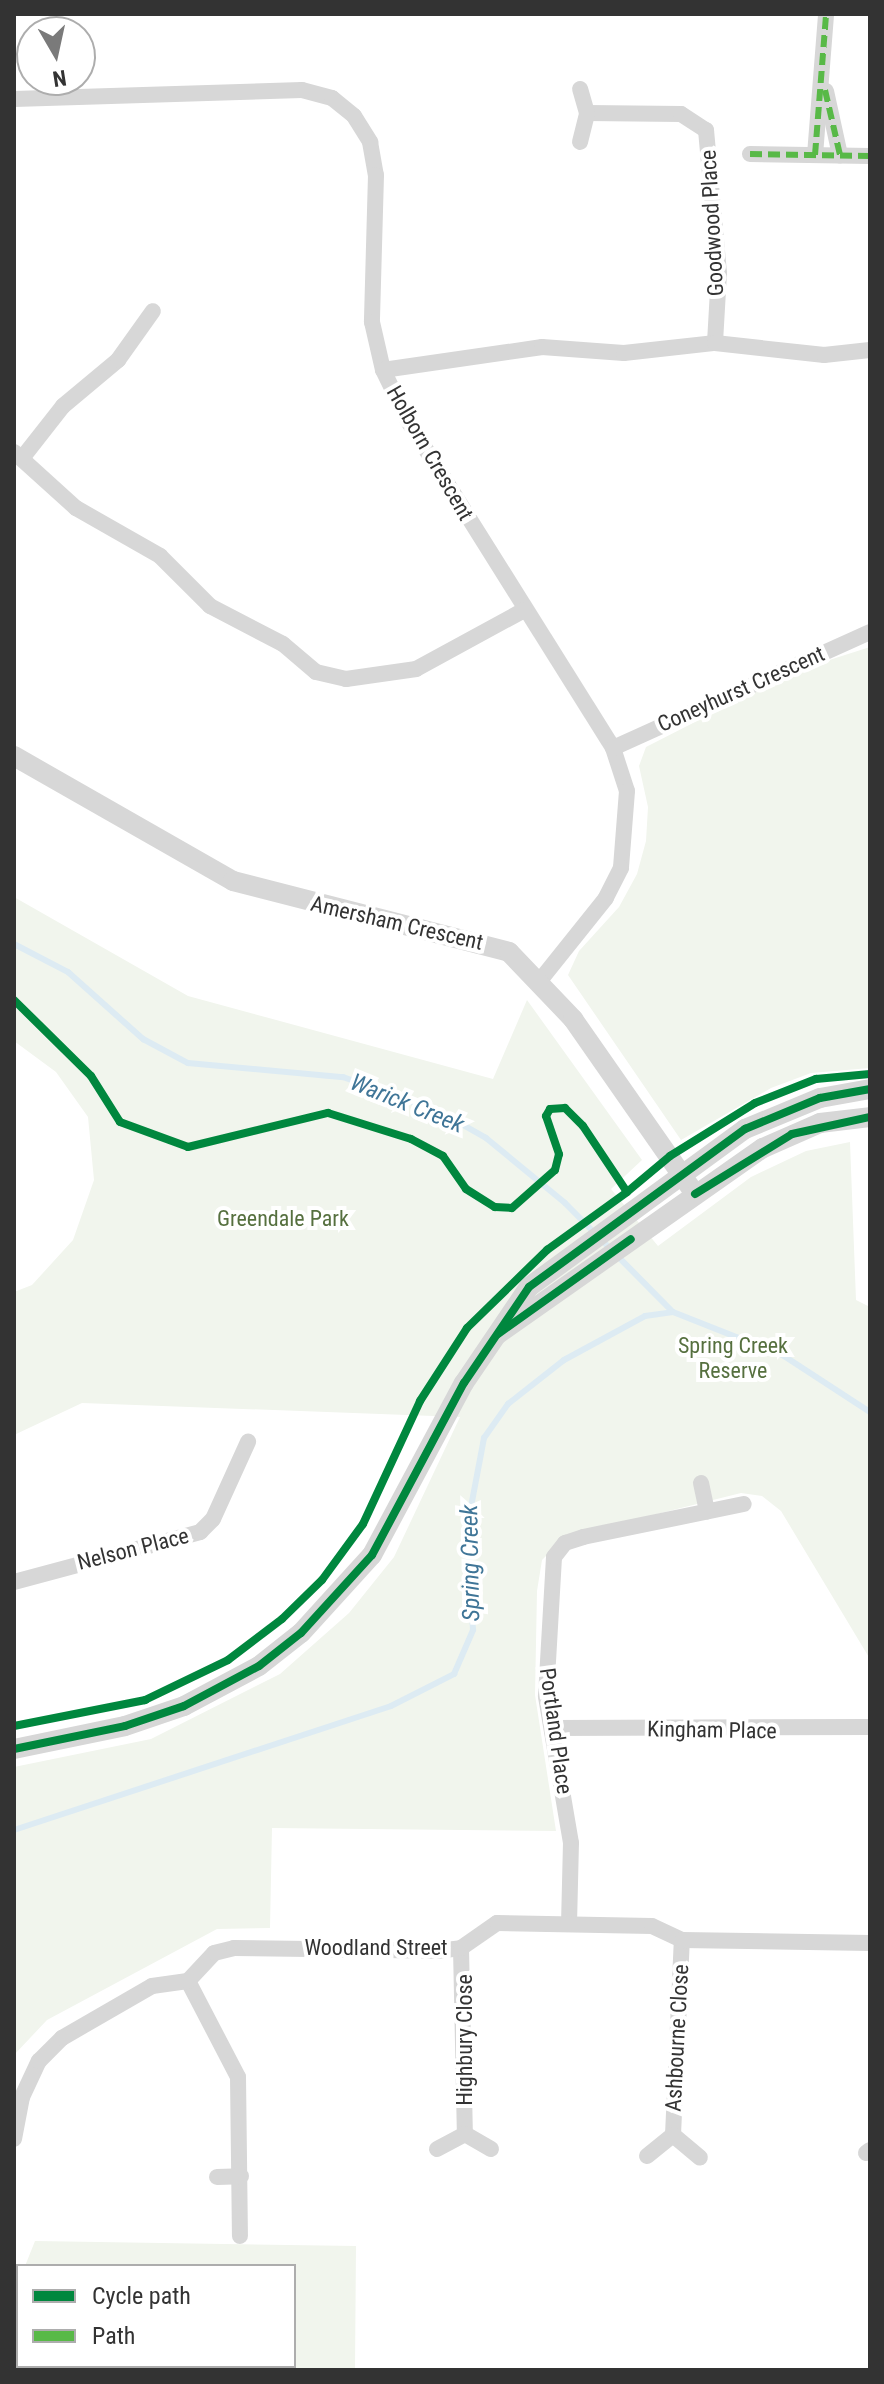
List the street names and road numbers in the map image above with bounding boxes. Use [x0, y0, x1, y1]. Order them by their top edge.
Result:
street label: Goodwood Place [695, 149, 729, 297]
street label: Holborn Crescent [381, 381, 479, 525]
street label: Coneyhurst Crescent [653, 640, 829, 738]
street label: Amersham Crescent [308, 890, 486, 956]
street label: Nelson Place [74, 1522, 192, 1576]
street label: Portland Place [534, 1666, 578, 1796]
street label: Kingham Place [647, 1716, 777, 1744]
street label: Woodland Street [304, 1935, 448, 1961]
street label: Ashbourne Close [660, 1964, 694, 2112]
street label: Highbury Close [452, 1974, 478, 2106]

